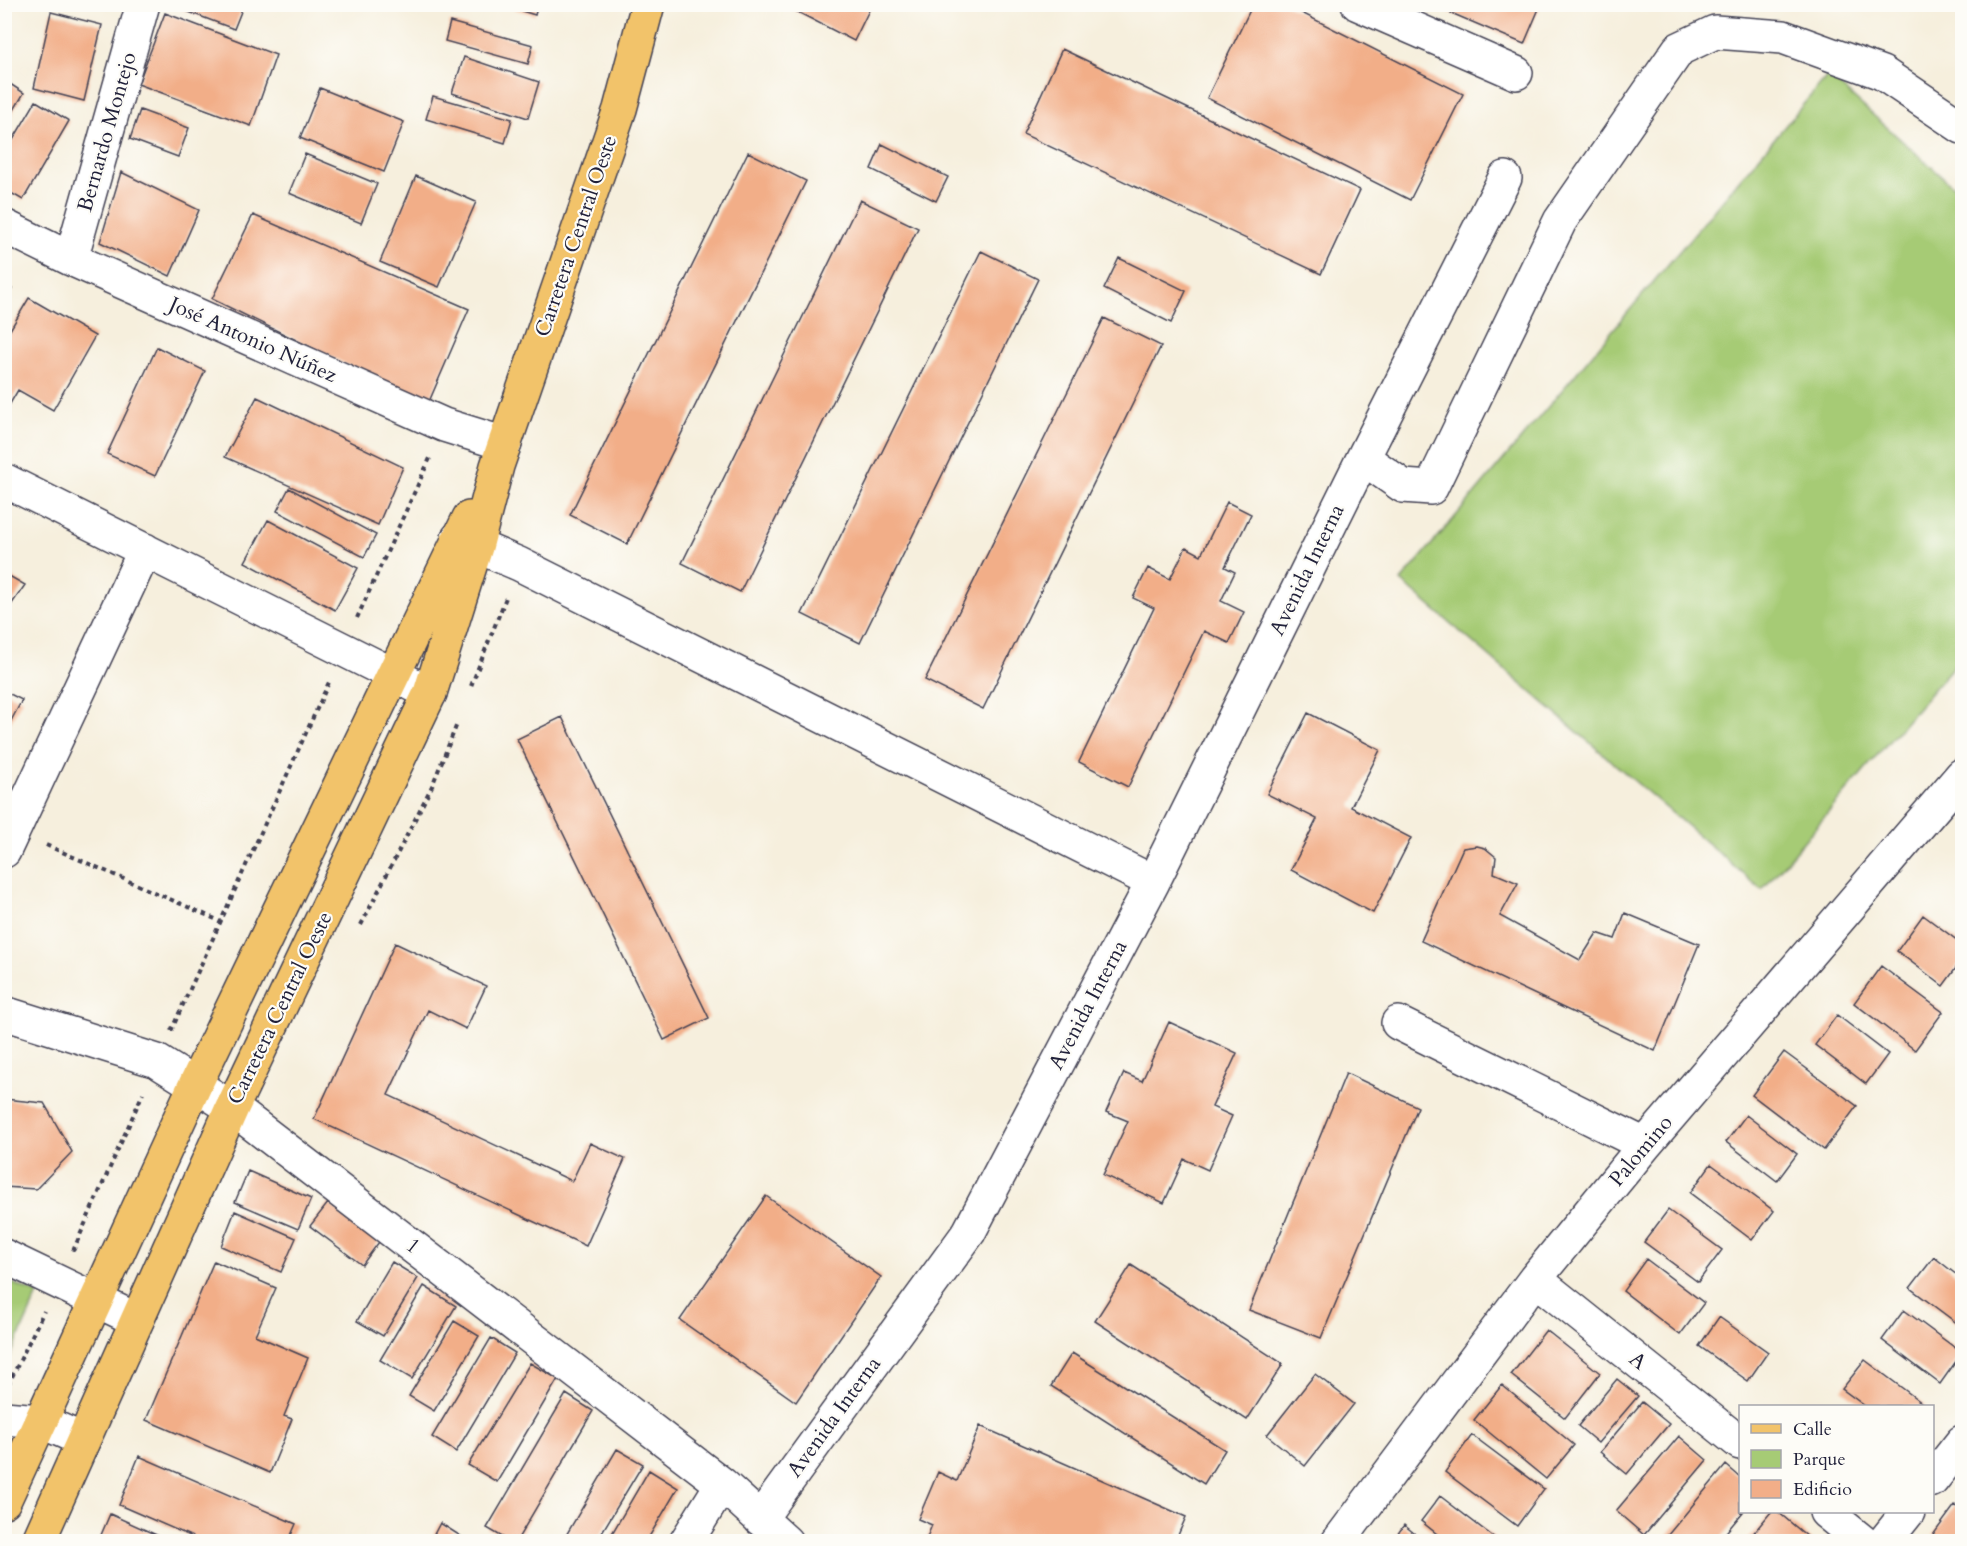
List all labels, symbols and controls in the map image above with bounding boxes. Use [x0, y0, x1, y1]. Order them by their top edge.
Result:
street label: Bernardo Montejo [70, 49, 144, 215]
street label: Carretera Central Oeste [528, 131, 624, 341]
street label: José Antonio Núñez [162, 289, 342, 390]
street label: Avenida Interna [1263, 499, 1351, 641]
street label: Carretera Central Oeste [221, 907, 339, 1109]
street label: Avenida Interna [1042, 935, 1134, 1075]
street label: Palomino [1603, 1109, 1679, 1193]
street label: 1 [400, 1231, 426, 1261]
street label: A [1623, 1345, 1653, 1377]
street label: Avenida Interna [780, 1351, 888, 1483]
legend [1739, 1405, 1934, 1513]
text: Calle [1793, 1417, 1832, 1442]
text: Parque [1793, 1447, 1846, 1472]
text: Edificio [1793, 1477, 1852, 1502]

